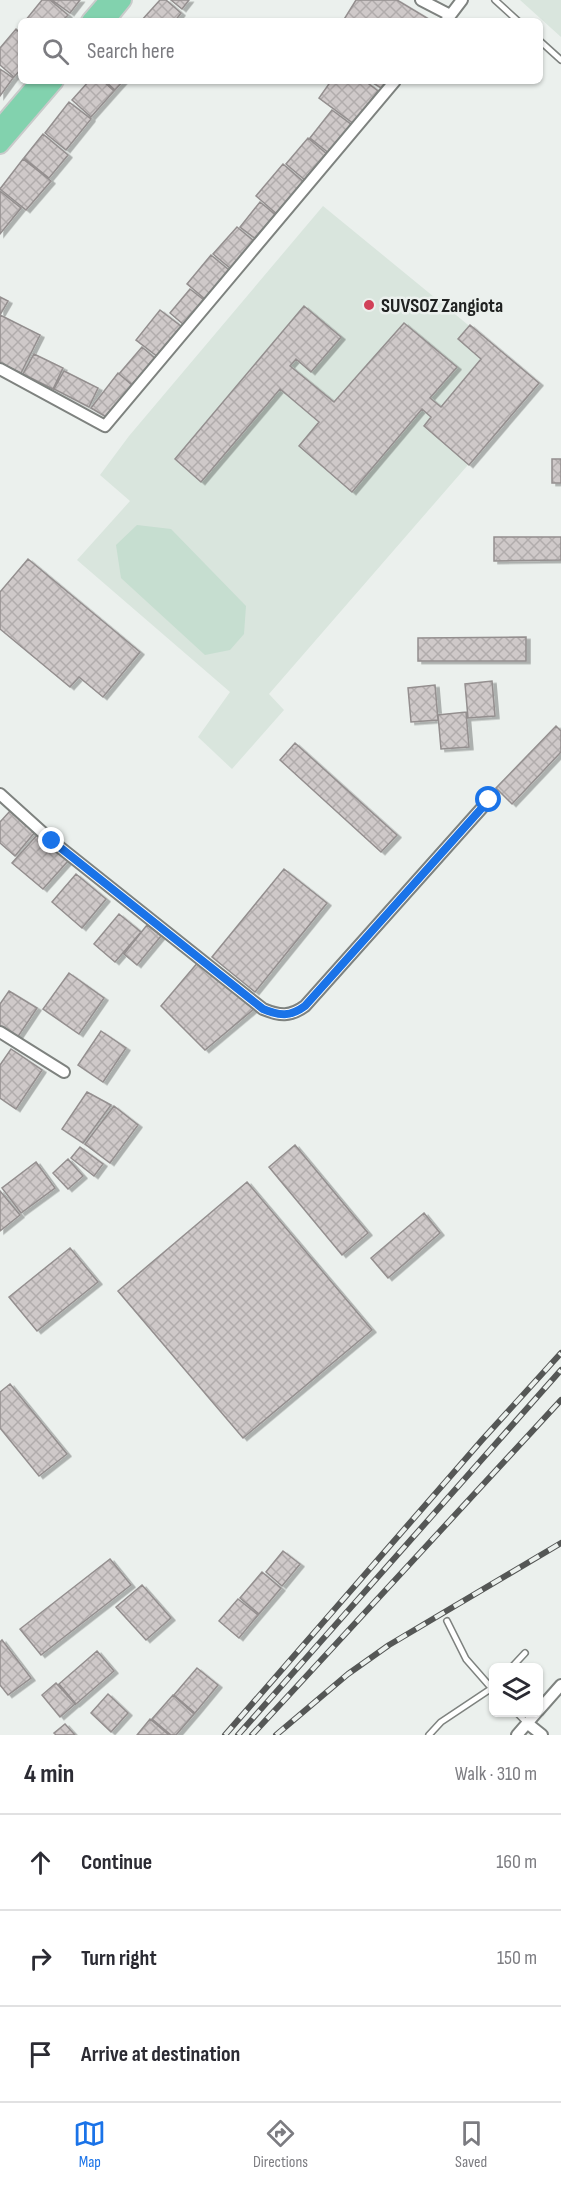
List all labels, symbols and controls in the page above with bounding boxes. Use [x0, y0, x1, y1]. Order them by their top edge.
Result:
search box [18, 18, 543, 84]
icon: search [39, 35, 72, 68]
text: Search here [87, 38, 174, 65]
place label: SUVSOZ Zangiota [381, 294, 503, 318]
marker: SUVSOZ Zangiota [362, 298, 376, 312]
route start [475, 786, 501, 812]
route end [38, 827, 64, 853]
map controls [489, 1663, 543, 1717]
button: layers [489, 1663, 543, 1717]
text: 4 min [24, 1759, 74, 1790]
text: Walk · 310 m [455, 1762, 537, 1786]
icon: ahead [24, 1846, 57, 1879]
text: Continue [81, 1849, 152, 1876]
text: 160 m [496, 1850, 537, 1874]
icon: right [24, 1942, 57, 1975]
text: Turn right [81, 1945, 157, 1972]
text: 150 m [497, 1946, 537, 1970]
icon: arrive [24, 2038, 57, 2071]
text: Arrive at destination [81, 2041, 240, 2068]
tab: Map [73, 2117, 106, 2172]
tab: Directions [253, 2117, 308, 2172]
tab: Saved [455, 2117, 488, 2172]

